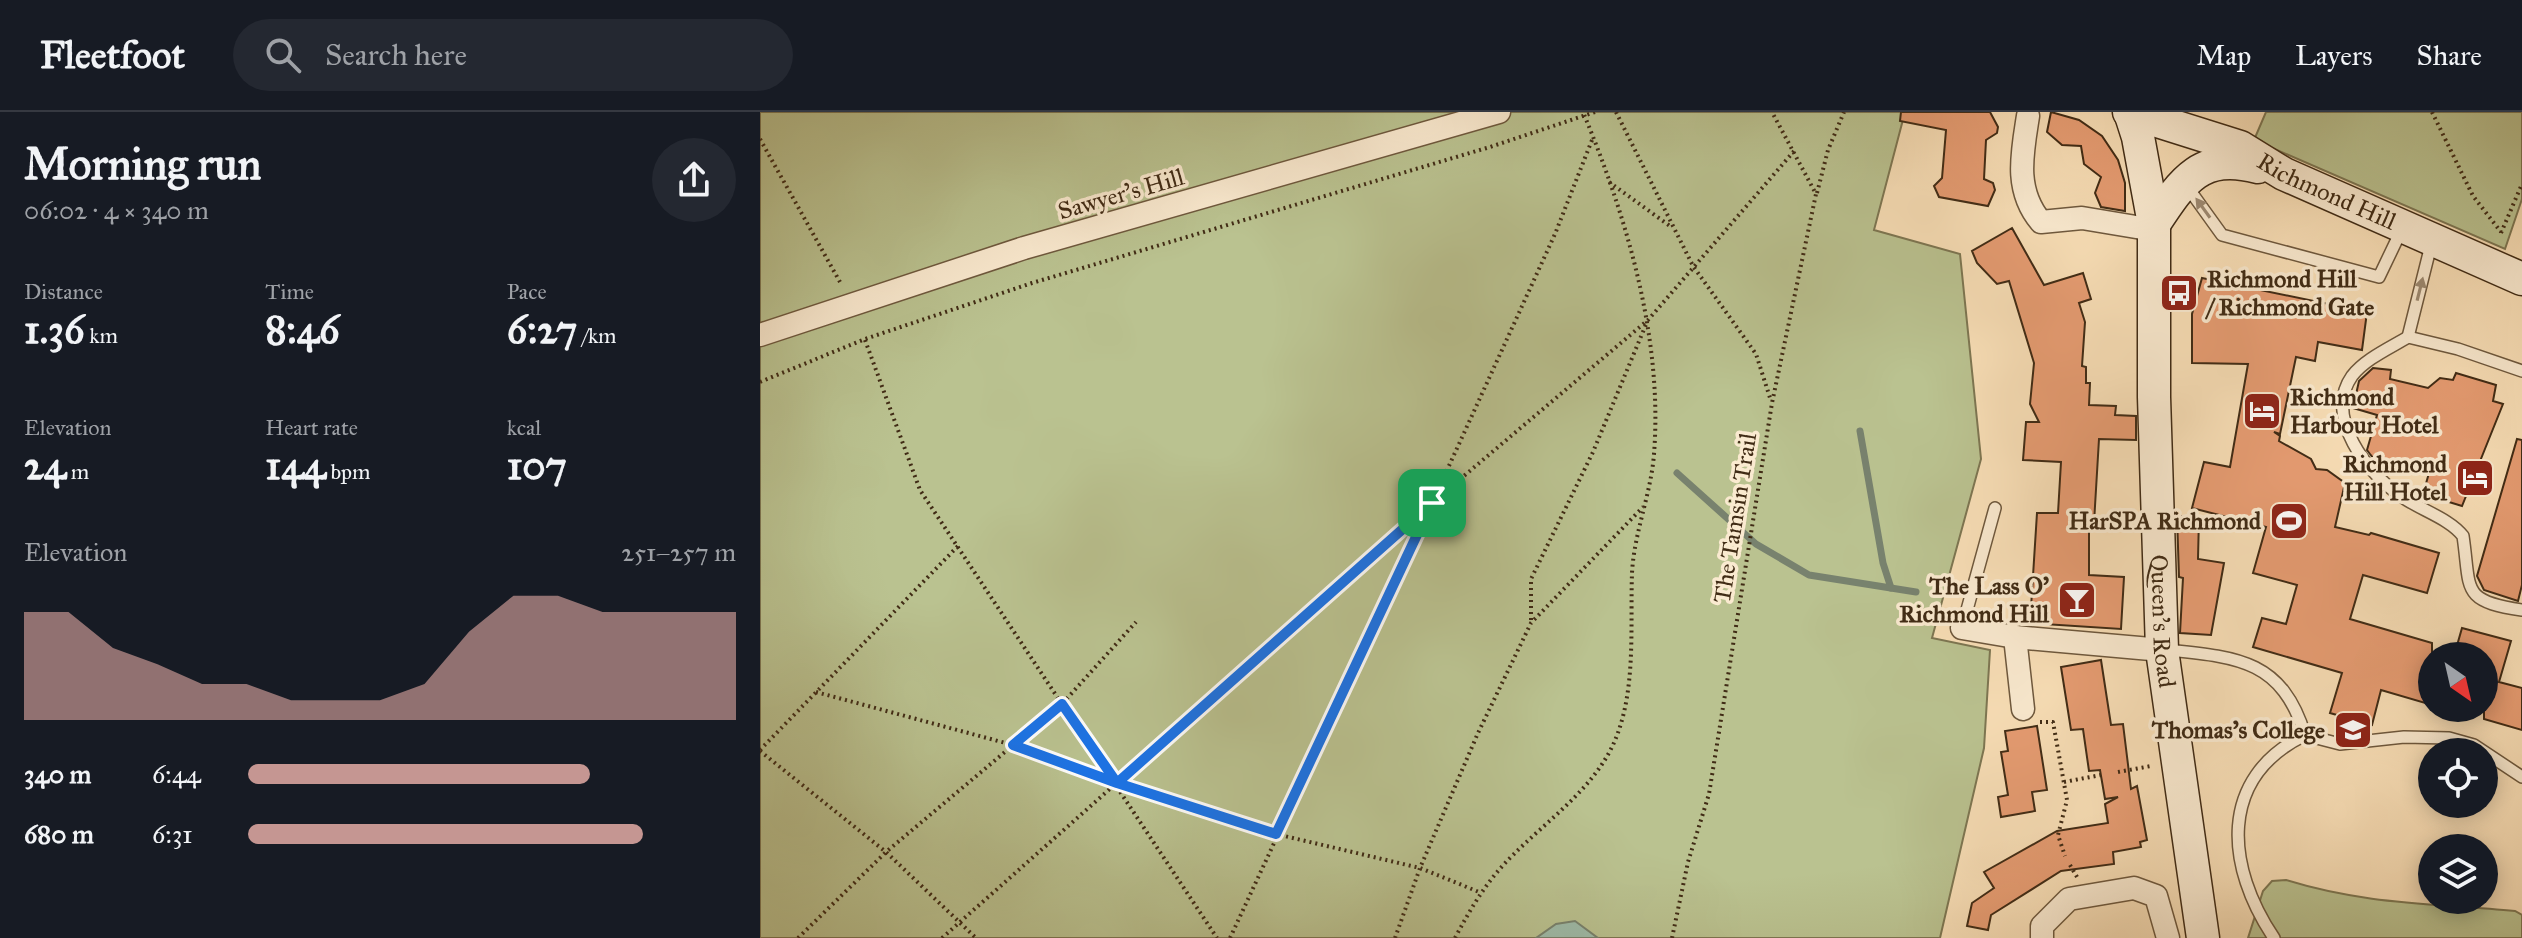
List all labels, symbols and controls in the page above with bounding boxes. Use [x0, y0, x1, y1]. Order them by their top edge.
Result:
search box [233, 19, 793, 91]
text: Fleetfoot [40, 32, 185, 78]
icon: search [261, 33, 305, 77]
text: Search here [325, 37, 467, 73]
text: Map [2196, 38, 2251, 73]
text: Layers [2295, 38, 2373, 73]
text: Share [2417, 38, 2482, 73]
text: Morning run [24, 137, 261, 191]
button: share [652, 138, 736, 222]
street label: Richmond Hill [2252, 146, 2401, 237]
street label: Sawyer's Hill [1055, 162, 1188, 226]
text: 06:02 · 4 × 340 m [24, 194, 209, 226]
one-way arrow [2196, 198, 2211, 219]
place label: Richmond Hill / Richmond Gate [2205, 264, 2374, 322]
bus stop icon: Richmond Hill / Richmond Gate [2158, 272, 2200, 314]
one-way arrow [2414, 276, 2426, 301]
text: Distance [24, 278, 103, 305]
text: Time [265, 278, 314, 305]
text: Pace [507, 278, 547, 305]
text: 1.36 [24, 305, 85, 354]
text: 8:46 [265, 305, 339, 354]
text: 6:27 [507, 305, 577, 354]
text: km [85, 322, 118, 349]
text: /km [577, 322, 617, 349]
place label: Richmond Harbour Hotel [2290, 382, 2439, 440]
hotel icon: Richmond Harbour Hotel [2241, 390, 2283, 432]
text: Elevation [24, 414, 111, 441]
text: Heart rate [265, 414, 358, 441]
text: kcal [507, 414, 541, 441]
street label: The Tamsin Trail [1707, 430, 1763, 605]
text: 24 [24, 441, 66, 490]
text: 144 [265, 441, 326, 490]
text: 107 [507, 441, 567, 490]
place label: Richmond Hill Hotel [2343, 449, 2448, 507]
hotel icon: Richmond Hill Hotel [2454, 457, 2496, 499]
text: m [66, 458, 89, 485]
text: bpm [326, 458, 371, 485]
pin [1398, 469, 1466, 537]
icon: arrive [1410, 481, 1454, 525]
sports icon: HarSPA Richmond [2268, 500, 2310, 542]
place label: HarSPA Richmond [2069, 506, 2262, 536]
text: Elevation [24, 536, 127, 568]
text: 251–257 m [621, 536, 736, 568]
street label: Queen's Road [2144, 554, 2182, 690]
place label: The Lass O' Richmond Hill [1899, 571, 2049, 629]
bar icon: The Lass O' Richmond Hill [2056, 579, 2098, 621]
north arrow [2418, 642, 2498, 722]
map controls [2418, 642, 2498, 914]
school or university icon: Thomas's College [2332, 709, 2374, 751]
place label: Thomas's College [2151, 715, 2325, 745]
button: locate [2418, 738, 2498, 818]
text: 340 m [24, 758, 91, 790]
text: 6:44 [152, 758, 201, 790]
text: 680 m [24, 818, 94, 850]
text: 6:31 [152, 818, 193, 850]
button: layers [2418, 834, 2498, 914]

